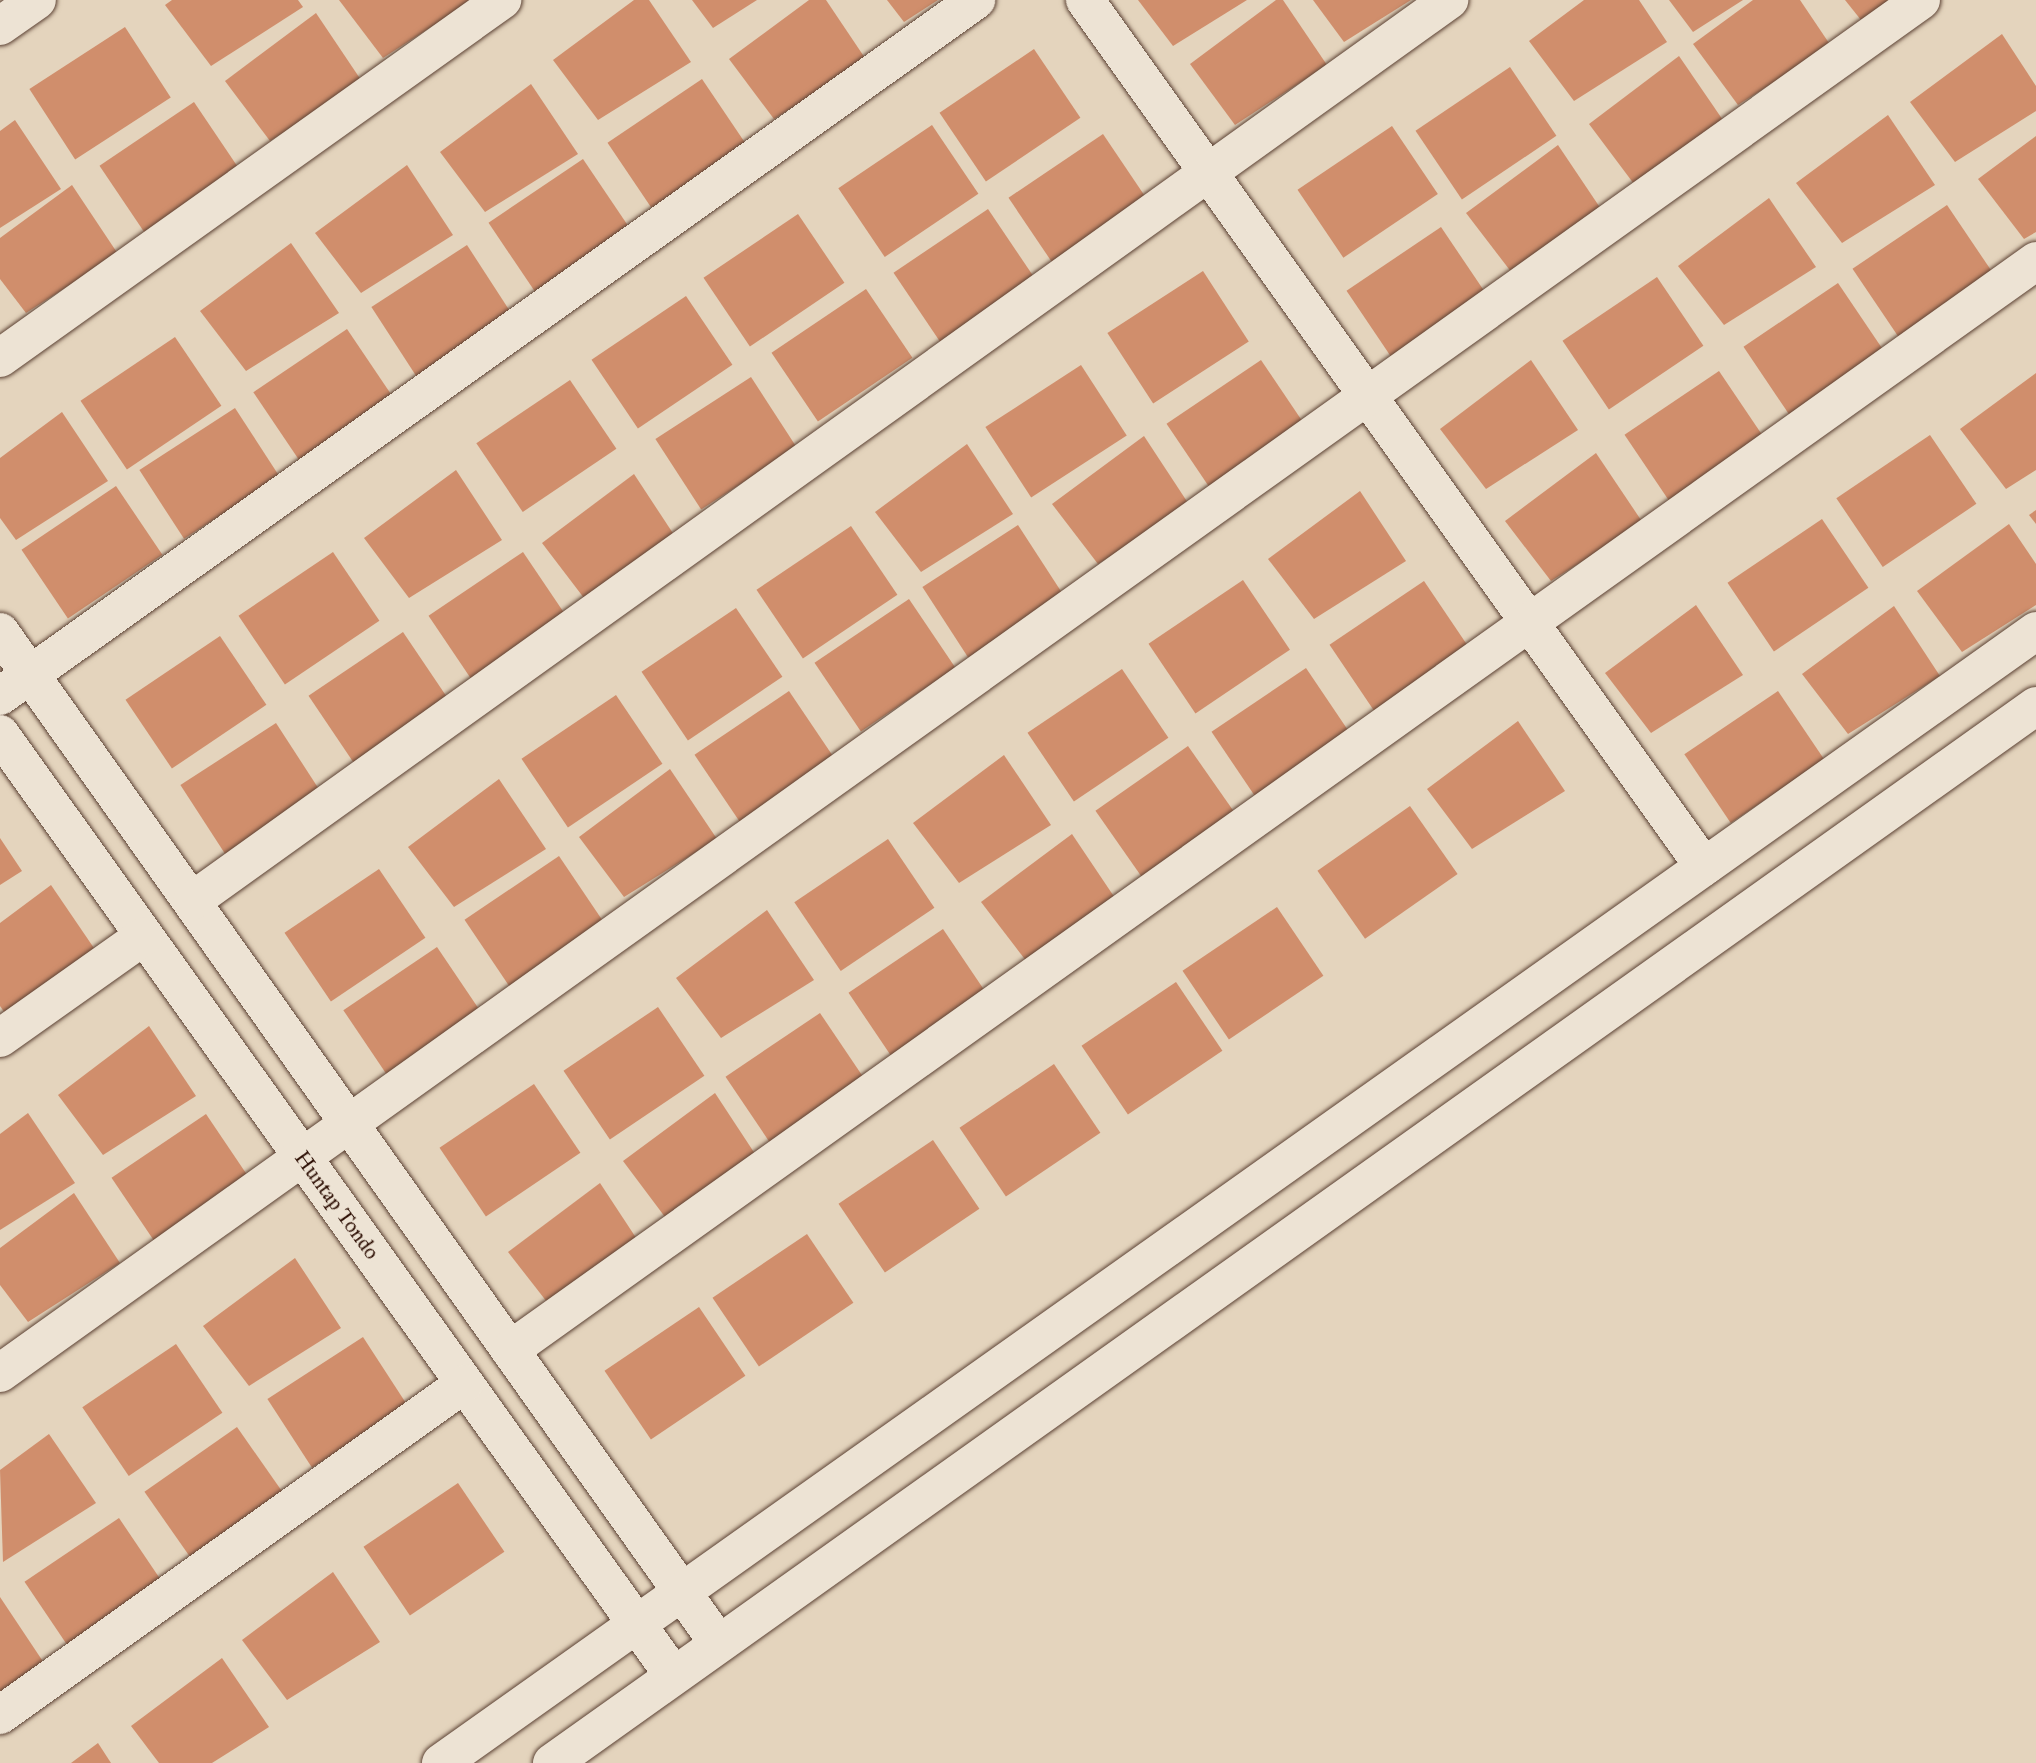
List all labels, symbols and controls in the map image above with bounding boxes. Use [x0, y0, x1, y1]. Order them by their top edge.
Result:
street label: Huntap Tondo [289, 1146, 385, 1264]

